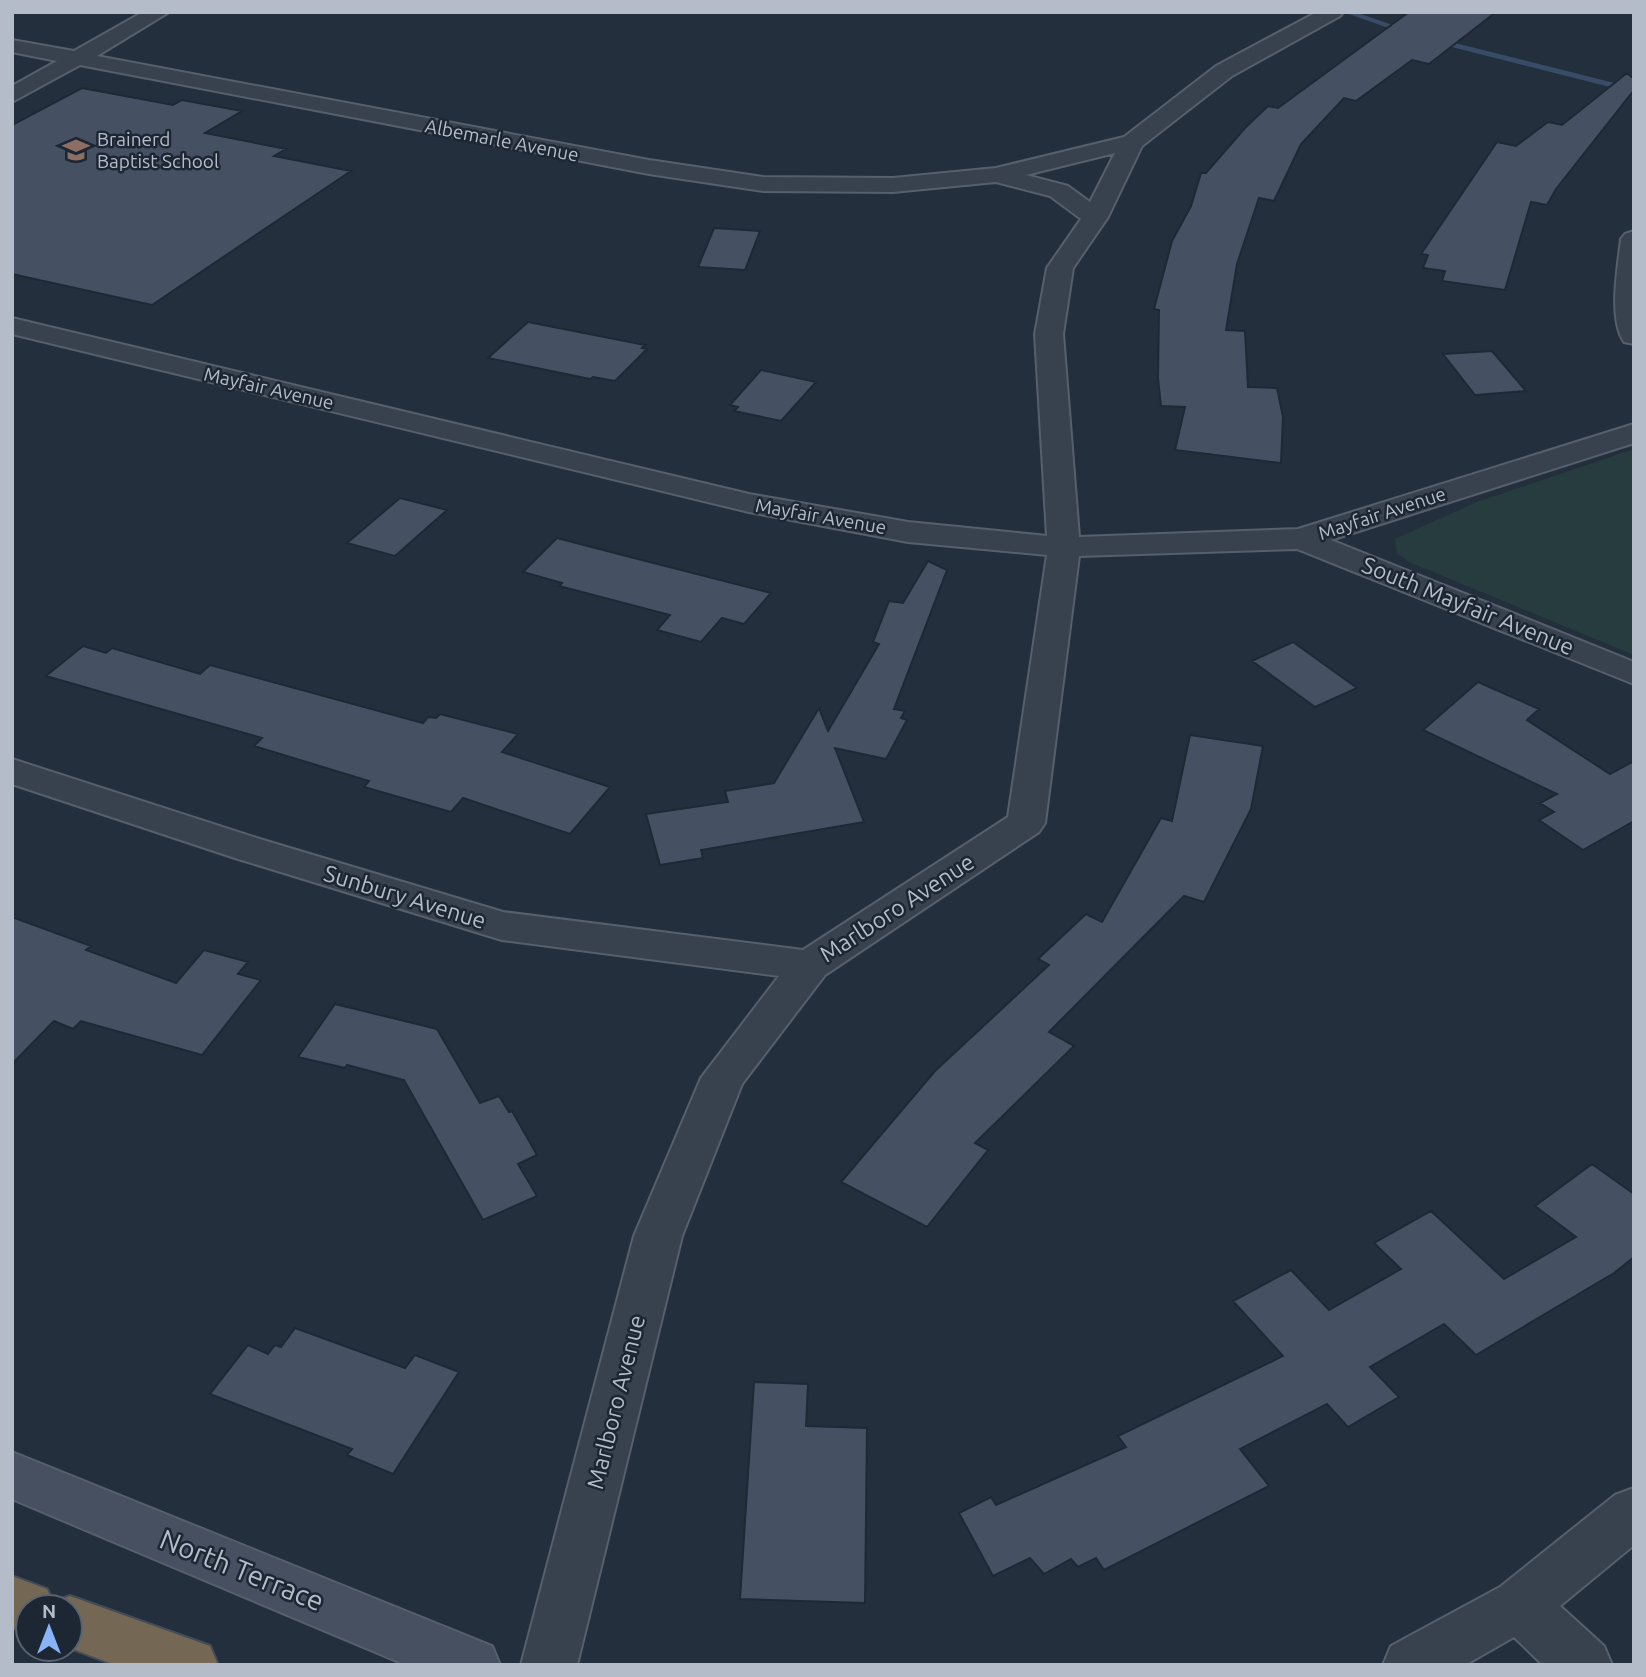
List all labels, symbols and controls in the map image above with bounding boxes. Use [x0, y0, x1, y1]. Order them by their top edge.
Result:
street label: Albemarle Avenue [423, 114, 581, 166]
place label: Brainerd Baptist School [97, 128, 219, 172]
school or university icon: Brainerd Baptist School [61, 135, 91, 165]
street label: Mayfair Avenue [202, 362, 336, 414]
street label: Mayfair Avenue [1316, 482, 1448, 544]
street label: Mayfair Avenue [754, 494, 888, 538]
street label: South Mayfair Avenue [1358, 552, 1578, 660]
street label: Marlboro Avenue [815, 849, 978, 967]
street label: Sunbury Avenue [321, 860, 489, 933]
street label: Marlboro Avenue [582, 1312, 649, 1491]
street label: North Terrace [156, 1523, 329, 1617]
north arrow [14, 1593, 84, 1663]
text: N [42, 1600, 56, 1622]

